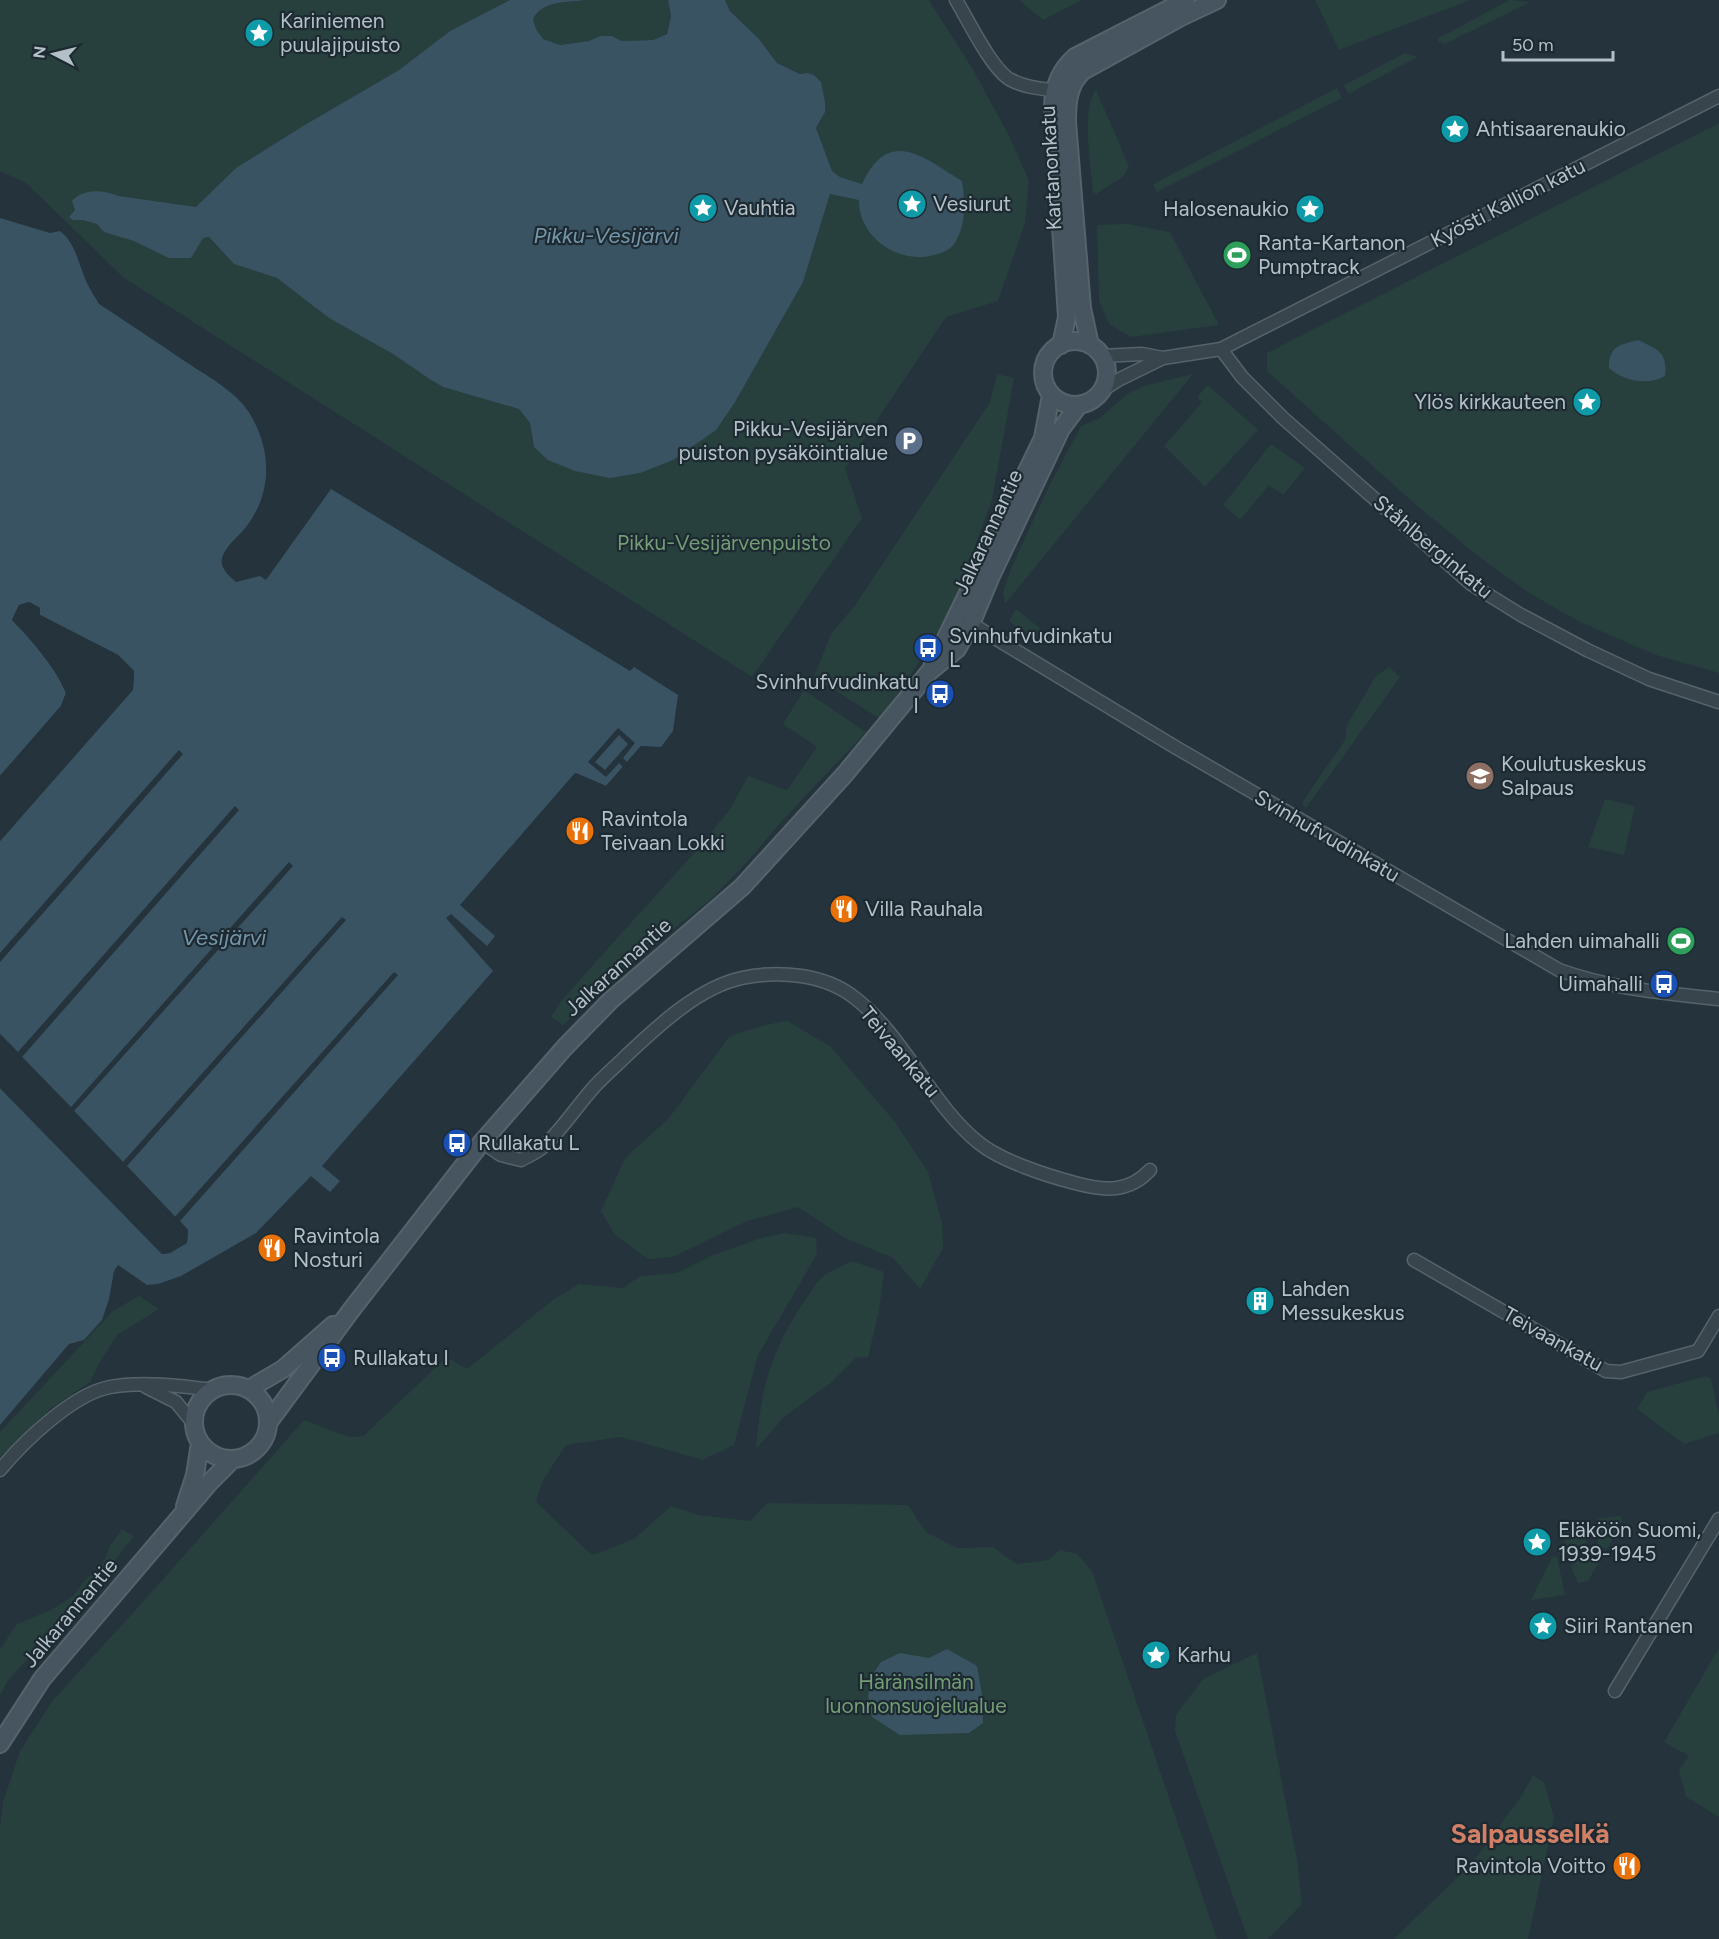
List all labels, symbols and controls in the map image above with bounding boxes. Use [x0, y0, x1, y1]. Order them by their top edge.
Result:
place label: Kariniemen puulajipuisto [280, 8, 401, 57]
place icon: Kariniemen puulajipuisto [243, 17, 275, 49]
north arrow [24, 24, 84, 84]
scale bar [1503, 24, 1612, 62]
text: 50 m [1512, 34, 1554, 56]
text: N [29, 45, 50, 60]
street label: Kartanonkatu [1035, 105, 1066, 231]
place icon: Ahtisaarenaukio [1439, 113, 1471, 145]
place label: Ahtisaarenaukio [1476, 116, 1626, 141]
street label: Kyösti Kallion katu [1426, 153, 1589, 252]
place icon: Vesiurut [896, 188, 928, 220]
place label: Vesiurut [933, 191, 1011, 216]
place icon: Vauhtia [687, 192, 719, 224]
place icon: Halosenaukio [1294, 193, 1326, 225]
place label: Vauhtia [724, 195, 795, 220]
place label: Halosenaukio [1163, 196, 1289, 221]
water label: Pikku-Vesijärvi [533, 222, 679, 249]
place label: Ranta-Kartanon Pumptrack [1258, 230, 1406, 279]
sports icon: Ranta-Kartanon Pumptrack [1221, 239, 1253, 271]
place icon: Ylös kirkkauteen [1571, 386, 1603, 418]
place label: Ylös kirkkauteen [1414, 389, 1566, 414]
place label: Pikku-Vesijärven puiston pysäköintialue [679, 416, 888, 465]
parking icon: Pikku-Vesijärven puiston pysäköintialue [893, 425, 925, 457]
street label: Jalkarannantie [948, 465, 1027, 598]
street label: Ståhlberginkatu [1369, 490, 1498, 604]
park label: Pikku-Vesijärvenpuisto [617, 530, 831, 555]
place label: Svinhufvudinkatu L [949, 623, 1112, 672]
bus stop icon: Svinhufvudinkatu L [912, 632, 944, 664]
place label: Svinhufvudinkatu I [756, 669, 919, 718]
bus stop icon: Svinhufvudinkatu I [924, 678, 956, 710]
place label: Koulutuskeskus Salpaus [1501, 751, 1646, 800]
school or university icon: Koulutuskeskus Salpaus [1464, 760, 1496, 792]
street label: Svinhufvudinkatu [1250, 784, 1404, 887]
place label: Ravintola Teivaan Lokki [601, 806, 725, 855]
restaurant icon: Ravintola Teivaan Lokki [564, 815, 596, 847]
restaurant icon: Villa Rauhala [828, 893, 860, 925]
place label: Villa Rauhala [865, 896, 983, 921]
street label: Jalkarannantie [559, 912, 676, 1021]
water label: Vesijärvi [182, 924, 267, 951]
sports icon: Lahden uimahalli [1665, 925, 1697, 957]
place label: Lahden uimahalli [1504, 928, 1660, 953]
bus stop icon: Uimahalli [1648, 968, 1680, 1000]
place label: Uimahalli [1558, 971, 1643, 996]
street label: Teivaankatu [855, 1001, 946, 1102]
bus stop icon: Rullakatu L [441, 1127, 473, 1159]
place label: Rullakatu L [478, 1130, 579, 1155]
place label: Ravintola Nosturi [293, 1223, 380, 1272]
restaurant icon: Ravintola Nosturi [256, 1232, 288, 1264]
place label: Lahden Messukeskus [1281, 1276, 1404, 1325]
building icon: Lahden Messukeskus [1244, 1285, 1276, 1317]
street label: Teivaankatu [1499, 1301, 1608, 1376]
bus stop icon: Rullakatu I [316, 1342, 348, 1374]
place label: Rullakatu I [353, 1345, 449, 1370]
place label: Eläköön Suomi, 1939-1945 [1558, 1517, 1701, 1566]
place icon: Eläköön Suomi, 1939-1945 [1521, 1526, 1553, 1558]
street label: Jalkarannantie [17, 1553, 123, 1672]
place icon: Siiri Rantanen [1527, 1610, 1559, 1642]
place label: Siiri Rantanen [1564, 1613, 1693, 1638]
place icon: Karhu [1140, 1639, 1172, 1671]
place label: Karhu [1177, 1642, 1231, 1667]
park label: Häränsilmän luonnonsuojelualue [825, 1669, 1007, 1718]
district label: Salpausselkä [1451, 1817, 1609, 1850]
restaurant icon: Ravintola Voitto [1611, 1850, 1643, 1882]
place label: Ravintola Voitto [1455, 1853, 1606, 1878]

